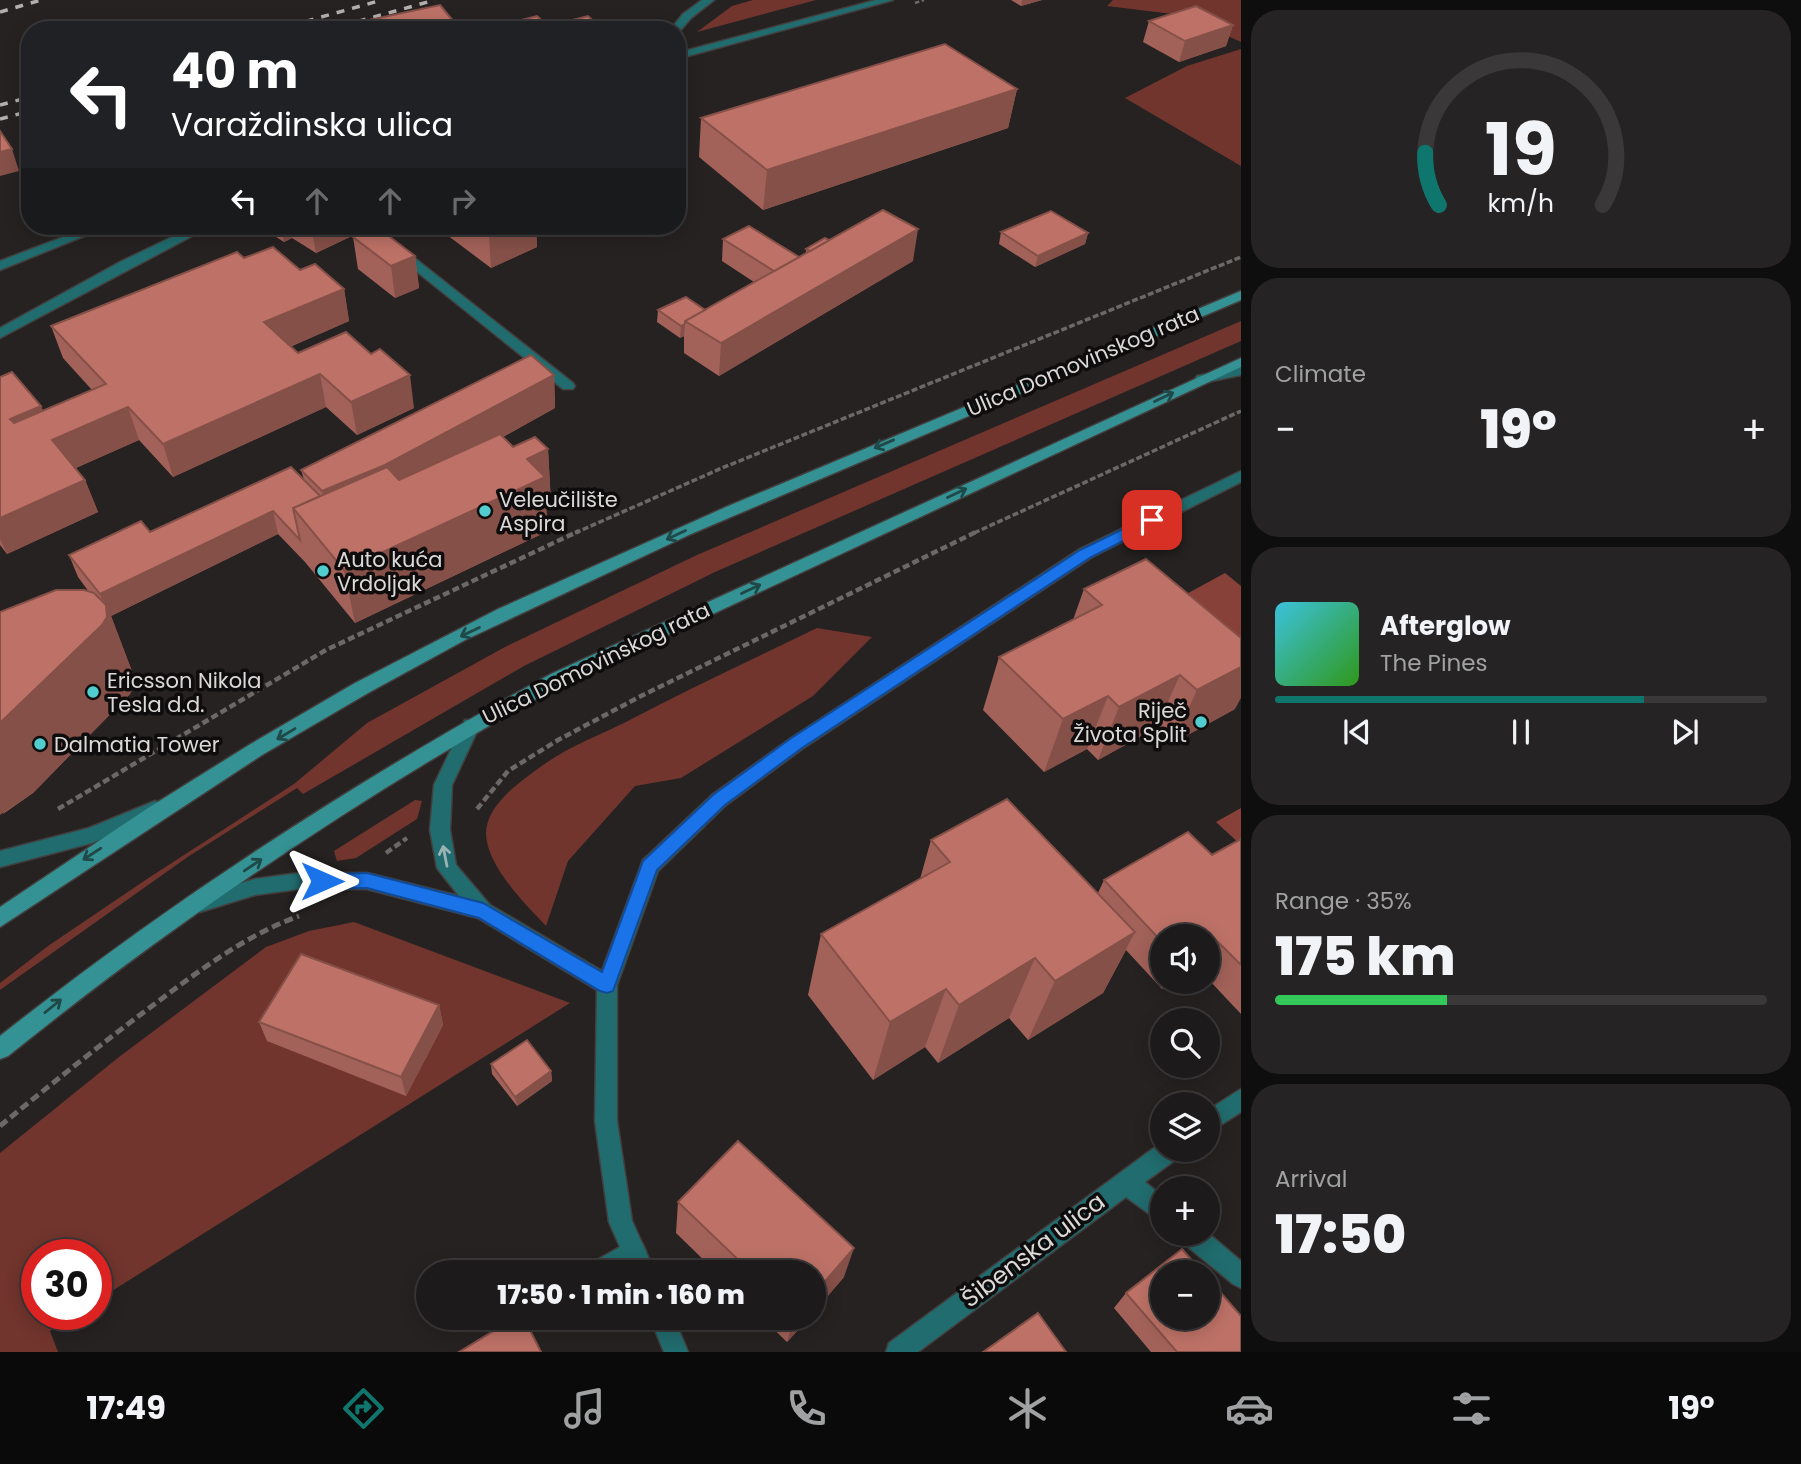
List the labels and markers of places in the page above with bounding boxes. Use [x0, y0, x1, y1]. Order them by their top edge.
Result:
place label: Veleučilište Aspira [499, 485, 618, 538]
pin [1122, 490, 1182, 550]
marker: Veleučilište Aspira [477, 503, 493, 519]
place label: Auto kuća Vrdoljak [337, 545, 442, 598]
marker: Auto kuća Vrdoljak [315, 563, 331, 579]
place label: Ericsson Nikola Tesla d.d. [107, 666, 261, 719]
marker: Ericsson Nikola Tesla d.d. [85, 684, 101, 700]
place label: Riječ Života Split [1073, 696, 1187, 749]
marker: Riječ Života Split [1193, 714, 1209, 730]
place label: Dalmatia Tower [54, 730, 220, 759]
marker: Dalmatia Tower [32, 736, 48, 752]

